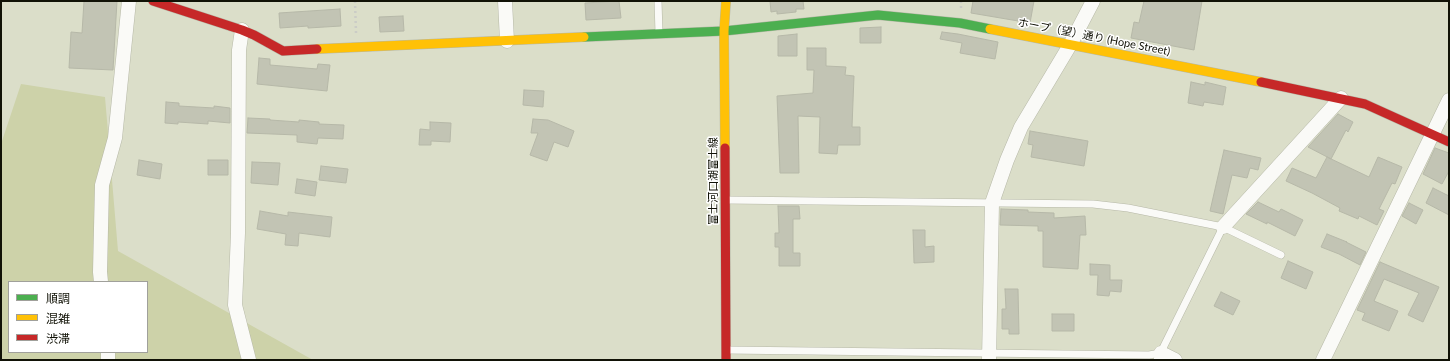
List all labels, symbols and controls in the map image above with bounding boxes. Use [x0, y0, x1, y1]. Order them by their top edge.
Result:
street label: ホープ（望）通り (Hope Street) [1017, 16, 1171, 58]
street label: 富士河口湖富士線 [706, 137, 720, 225]
legend [8, 281, 148, 353]
text: 順調 [46, 291, 70, 306]
text: 混雑 [46, 311, 70, 326]
text: 渋滞 [46, 331, 70, 346]

